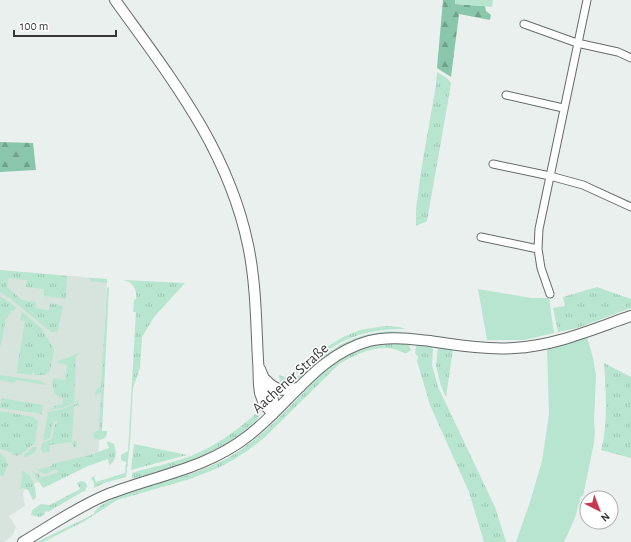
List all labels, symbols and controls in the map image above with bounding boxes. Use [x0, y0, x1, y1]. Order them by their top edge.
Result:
scale bar [14, 12, 116, 38]
text: 100 m [20, 20, 48, 32]
street label: Aachener Straße [249, 340, 331, 416]
north arrow [579, 490, 619, 530]
text: N [599, 510, 612, 524]

